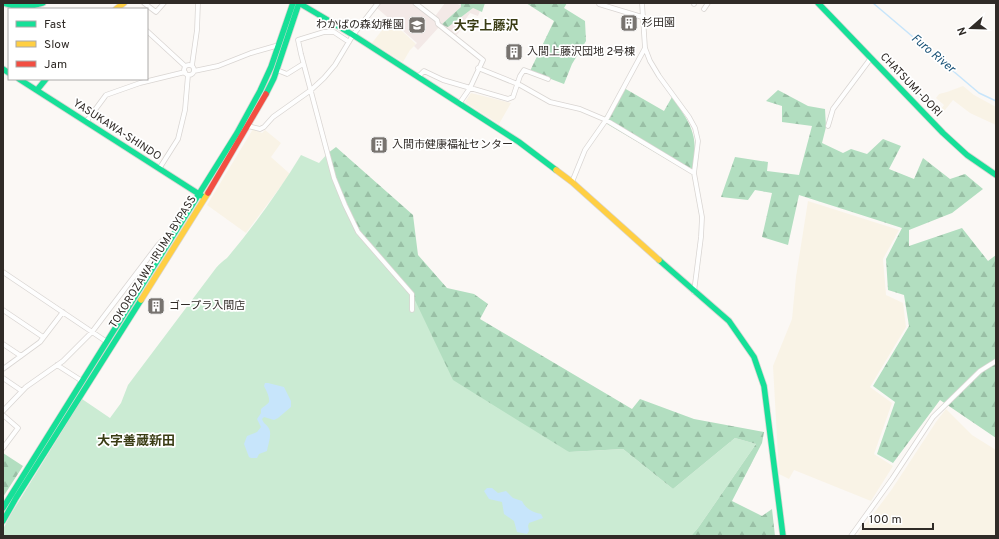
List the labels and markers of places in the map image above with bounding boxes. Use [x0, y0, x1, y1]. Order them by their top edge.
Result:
building icon: 杉田園 [619, 13, 639, 33]
school or university icon: わかばの森幼稚園 [407, 15, 427, 35]
place label: 杉田園 [642, 16, 675, 30]
place label: わかばの森幼稚園 [316, 18, 404, 32]
building icon: 入間上藤沢団地 2号棟 [504, 42, 524, 62]
place label: 入間上藤沢団地 2号棟 [527, 45, 635, 59]
building icon: 入間市健康福祉センター [369, 135, 389, 155]
place label: 入間市健康福祉センター [392, 138, 513, 152]
building icon: ゴープラ入間店 [146, 296, 166, 316]
place label: ゴープラ入間店 [169, 299, 245, 313]

